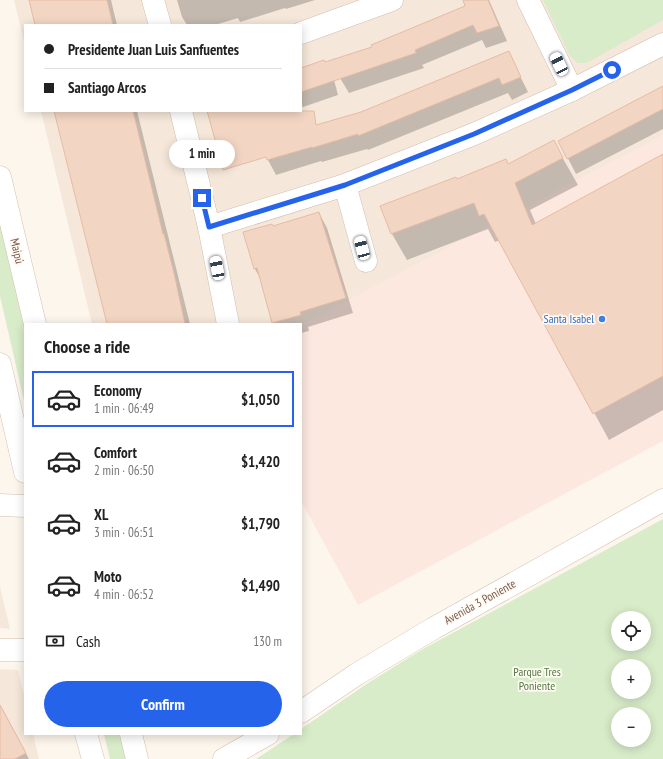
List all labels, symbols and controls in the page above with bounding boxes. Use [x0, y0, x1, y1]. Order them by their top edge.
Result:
text: Presidente Juan Luis Sanfuentes [68, 40, 239, 59]
car [548, 51, 570, 77]
route start [603, 61, 621, 79]
text: Santiago Arcos [68, 78, 146, 97]
callout: 1 min [169, 140, 235, 168]
text: 1 min [189, 145, 215, 162]
route end [193, 189, 211, 207]
car [353, 235, 371, 261]
street label: Maipú [7, 237, 28, 265]
car [209, 255, 225, 281]
place label: Santa Isabel [544, 311, 594, 326]
marker: Santa Isabel [597, 314, 607, 324]
text: Choose a ride [44, 335, 130, 358]
icon: car [46, 381, 82, 417]
text: Economy [94, 381, 142, 400]
text: $1,050 [241, 390, 280, 409]
text: 1 min · 06:49 [94, 400, 154, 417]
icon: car [46, 443, 82, 479]
text: Comfort [94, 443, 137, 462]
text: $1,420 [241, 452, 280, 471]
text: 2 min · 06:50 [94, 462, 154, 479]
icon: car [46, 505, 82, 541]
text: XL [94, 505, 108, 524]
text: $1,790 [241, 514, 280, 533]
text: 3 min · 06:51 [94, 524, 154, 541]
icon: car [46, 567, 82, 603]
text: Moto [94, 567, 122, 586]
text: $1,490 [241, 576, 280, 595]
street label: Avenida 3 Poniente [441, 576, 518, 627]
text: 4 min · 06:52 [94, 586, 154, 603]
map controls [611, 611, 651, 747]
button: locate [611, 611, 651, 651]
icon: cash [44, 630, 66, 652]
text: Cash [76, 632, 100, 651]
text: 130 m [253, 633, 282, 650]
button: + [611, 659, 651, 699]
park label: Parque Tres Poniente [513, 664, 561, 693]
button: Confirm [44, 681, 282, 727]
button: − [611, 707, 651, 747]

